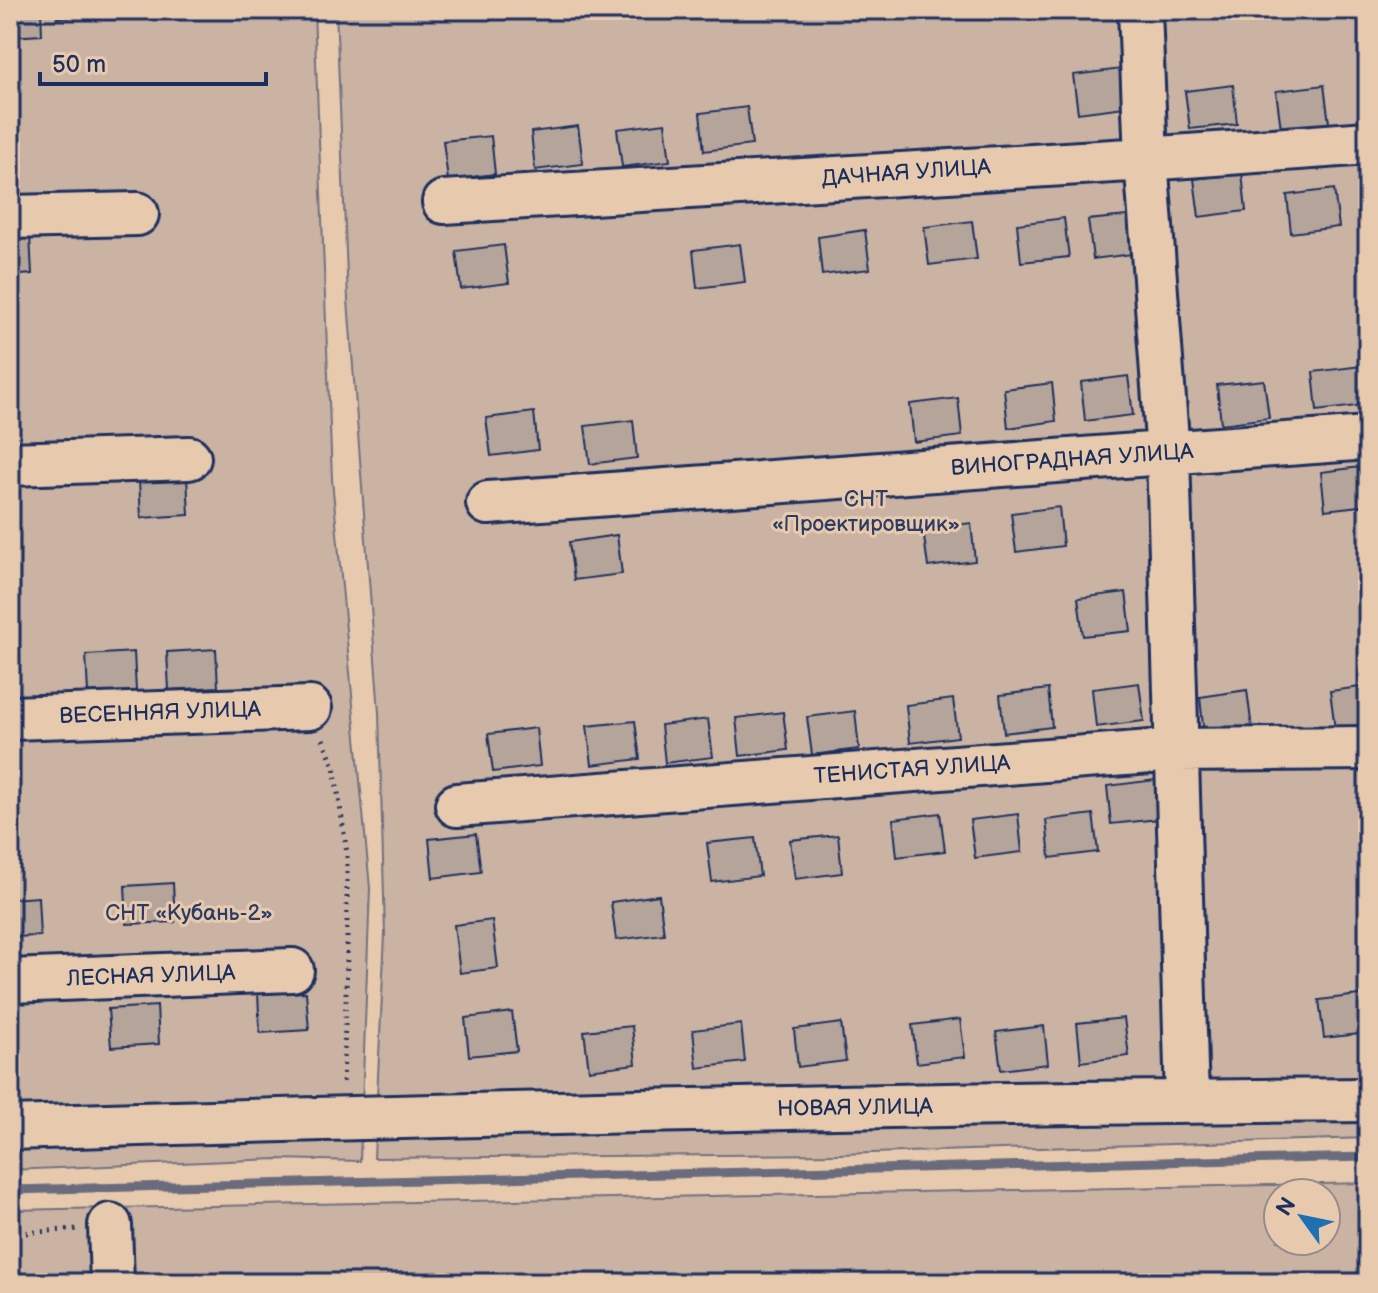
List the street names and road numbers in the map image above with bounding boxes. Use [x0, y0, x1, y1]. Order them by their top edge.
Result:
street label: ДАЧНАЯ УЛИЦА [821, 154, 992, 192]
street label: ВИНОГРАДНАЯ УЛИЦА [950, 438, 1195, 482]
street label: ВЕСЕННЯЯ УЛИЦА [59, 696, 262, 730]
street label: ТЕНИСТАЯ УЛИЦА [813, 750, 1012, 790]
street label: ЛЕСНАЯ УЛИЦА [65, 960, 237, 992]
street label: НОВАЯ УЛИЦА [777, 1093, 934, 1123]

